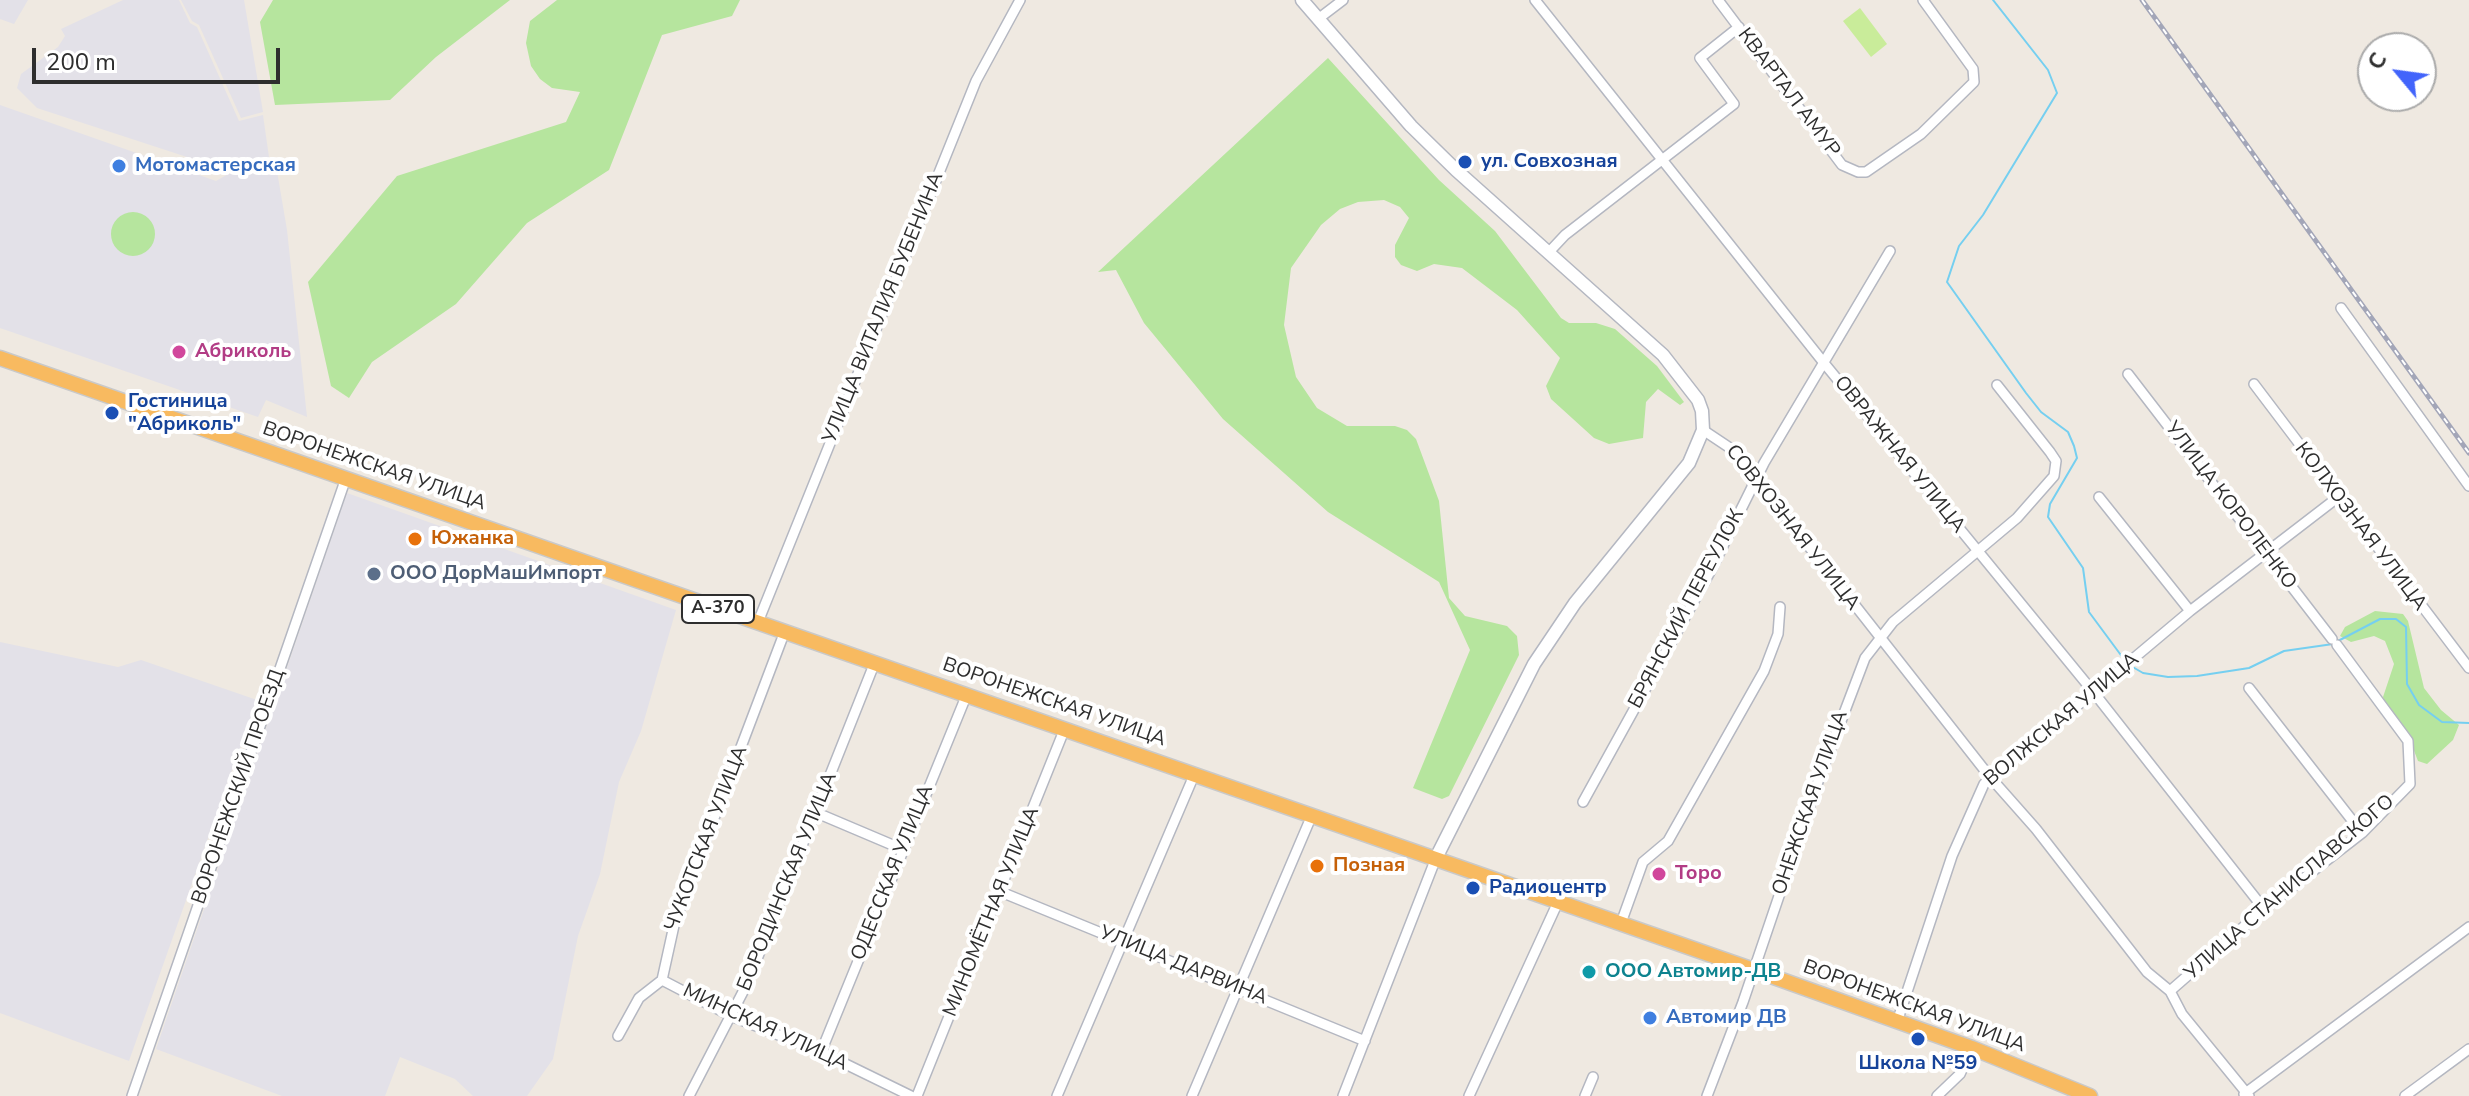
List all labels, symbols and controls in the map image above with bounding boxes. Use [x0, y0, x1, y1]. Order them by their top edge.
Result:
street label: КВАРТАЛ АМУР [1732, 24, 1844, 162]
scale bar [36, 32, 284, 82]
north arrow [2357, 32, 2437, 112]
text: 200 m [46, 46, 116, 78]
text: С [2361, 48, 2394, 75]
place label: ул. Совхозная [1481, 150, 1618, 174]
marker: ул. Совхозная [1456, 153, 1474, 171]
place label: Мотомастерская [135, 154, 296, 178]
marker: Мотомастерская [110, 157, 128, 175]
street label: УЛИЦА ВИТАЛИЯ БУБЕНИНА [819, 169, 949, 447]
place label: Абриколь [195, 340, 291, 364]
marker: Абриколь [170, 343, 188, 361]
street label: ОВРАЖНАЯ УЛИЦА [1828, 372, 1970, 538]
place label: Гостиница "Абриколь" [128, 390, 241, 437]
marker: Гостиница "Абриколь" [103, 404, 121, 422]
street label: ВОРОНЕЖСКАЯ УЛИЦА [259, 417, 489, 517]
street label: УЛИЦА КОРОЛЕНКО [2159, 417, 2301, 595]
street label: КОЛХОЗНАЯ УЛИЦА [2289, 438, 2431, 616]
street label: СОВХОЗНАЯ УЛИЦА [1720, 440, 1864, 616]
street label: БРЯНСКИЙ ПЕРЕУЛОК [1624, 505, 1750, 713]
place label: Южанка [431, 527, 514, 551]
marker: Южанка [406, 530, 424, 548]
place label: ООО ДорМашИмпорт [390, 562, 602, 586]
marker: ООО ДорМашИмпорт [365, 565, 383, 583]
road number: А-370 [682, 595, 754, 623]
street label: ВОЛЖСКАЯ УЛИЦА [1980, 648, 2144, 792]
street label: ВОРОНЕЖСКАЯ УЛИЦА [939, 653, 1169, 753]
street label: ВОРОНЕЖСКИЙ ПРОЕЗД [187, 666, 291, 908]
street label: ОНЕЖСКАЯ УЛИЦА [1768, 708, 1854, 898]
street label: ЧУКОТСКАЯ УЛИЦА [661, 743, 753, 935]
street label: БОРОДИНСКАЯ УЛИЦА [733, 769, 843, 995]
street label: ОДЕССКАЯ УЛИЦА [847, 782, 939, 964]
street label: УЛИЦА СТАНИСЛАВСКОГО [2180, 790, 2400, 986]
street label: МИНОМЁТНАЯ УЛИЦА [939, 804, 1045, 1020]
place label: Позная [1333, 854, 1405, 878]
marker: Позная [1308, 857, 1326, 875]
place label: Торо [1675, 862, 1722, 886]
marker: Торо [1650, 865, 1668, 883]
place label: Радиоцентр [1489, 876, 1607, 900]
marker: Радиоцентр [1464, 879, 1482, 897]
street label: УЛИЦА ДАРВИНА [1096, 921, 1270, 1011]
street label: ВОРОНЕЖСКАЯ УЛИЦА [1800, 956, 2028, 1058]
place label: ООО Автомир-ДВ [1605, 960, 1781, 984]
marker: ООО Автомир-ДВ [1580, 963, 1598, 981]
street label: МИНСКАЯ УЛИЦА [679, 979, 851, 1077]
place label: Автомир ДВ [1666, 1006, 1787, 1030]
marker: Автомир ДВ [1641, 1009, 1659, 1027]
marker: Школа №59 [1909, 1030, 1927, 1048]
place label: Школа №59 [1859, 1052, 1977, 1076]

